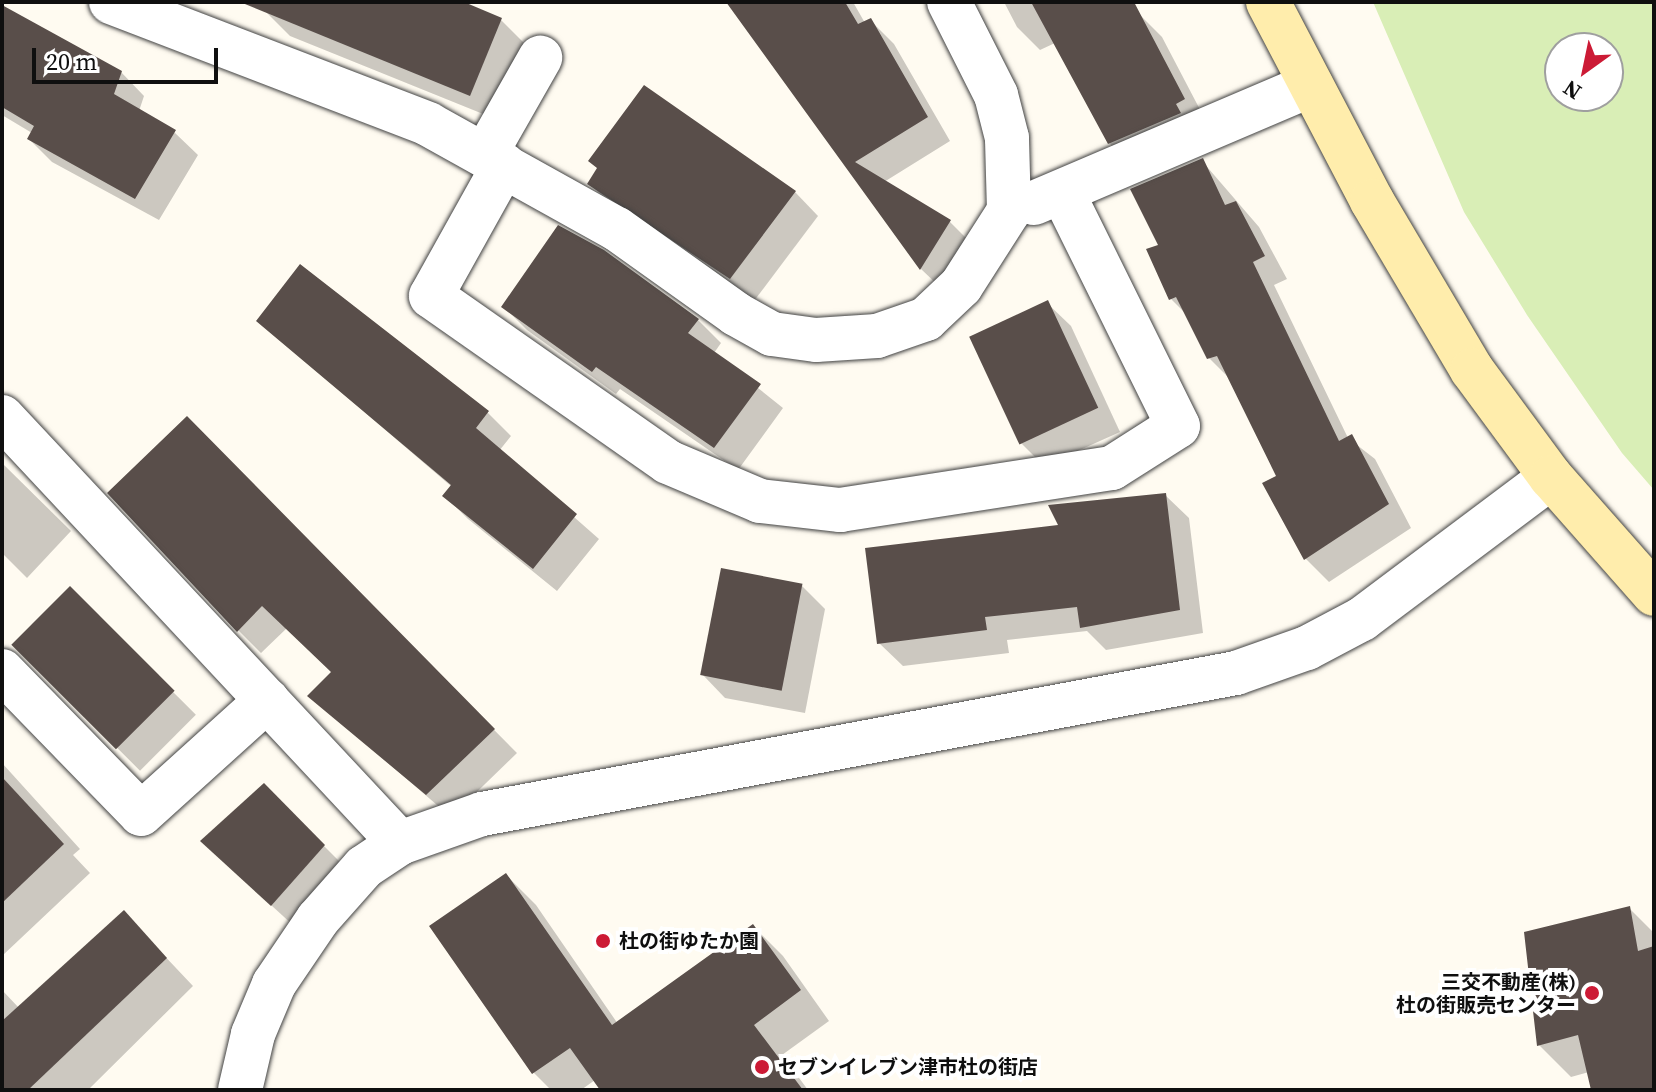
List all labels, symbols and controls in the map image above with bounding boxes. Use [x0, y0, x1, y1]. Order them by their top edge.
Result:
scale bar [36, 32, 222, 82]
north arrow [1544, 32, 1624, 112]
text: 20 m [46, 45, 97, 78]
text: N [1557, 74, 1587, 107]
place label: 杜の街ゆたか園 [619, 929, 759, 953]
marker: 杜の街ゆたか園 [594, 932, 612, 950]
place label: 三交不動産(株) 杜の街販売センター [1396, 970, 1576, 1017]
marker: 三交不動産(株) 杜の街販売センター [1583, 984, 1601, 1002]
place label: セブンイレブン津市杜の街店 [778, 1055, 1038, 1079]
marker: セブンイレブン津市杜の街店 [753, 1058, 771, 1076]

